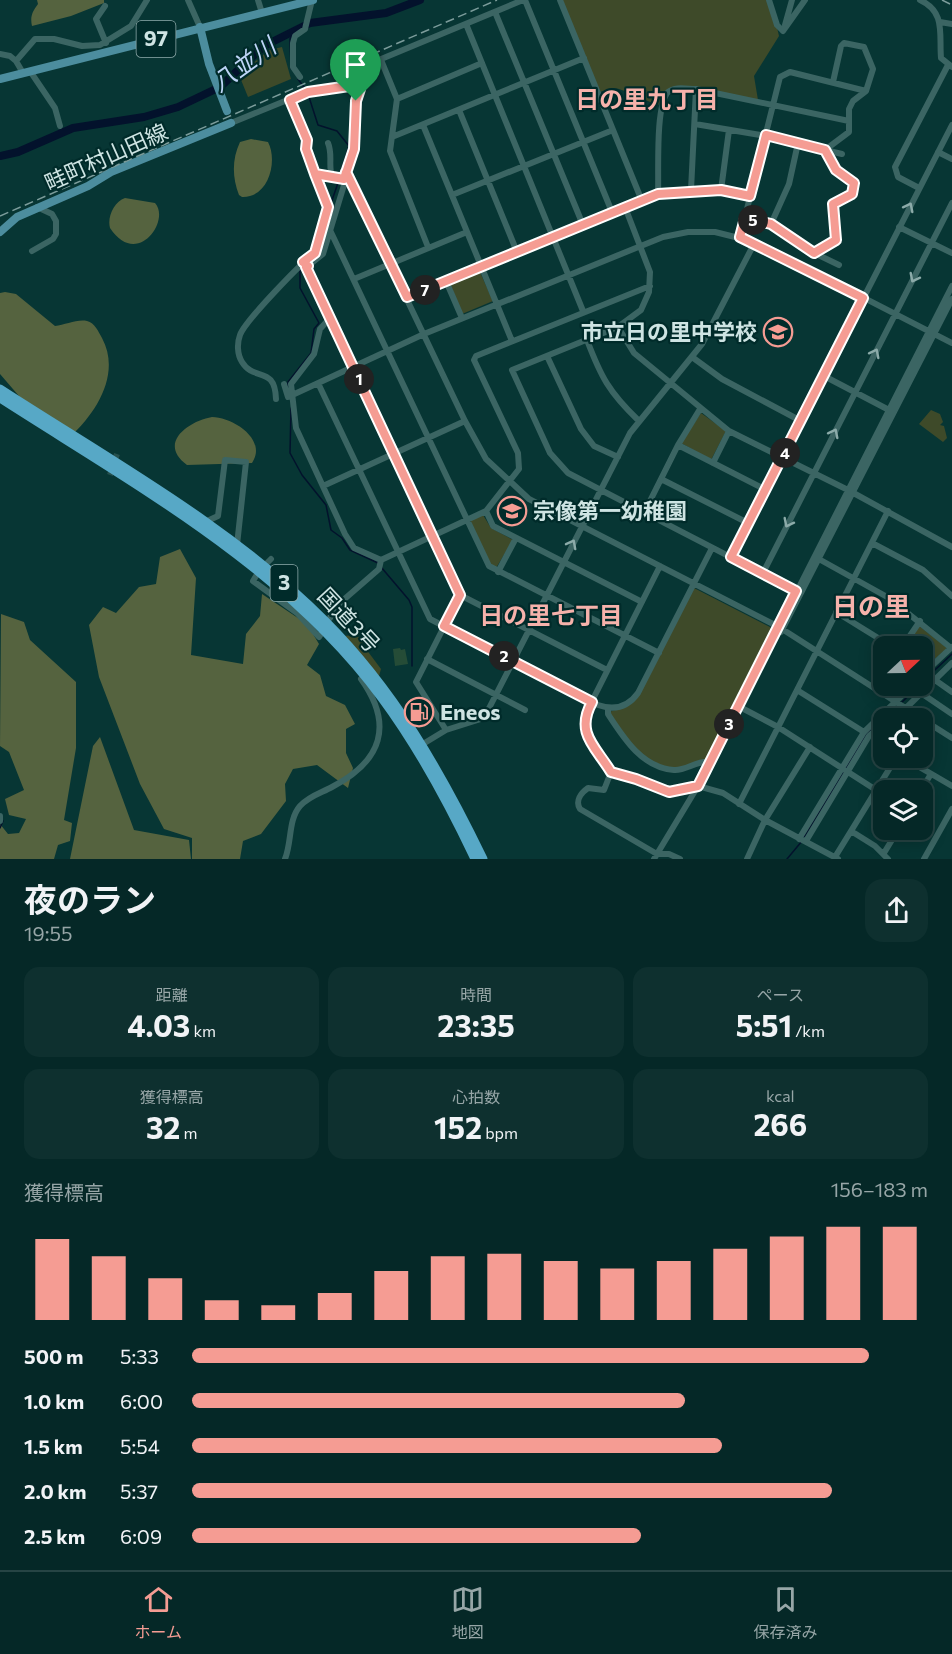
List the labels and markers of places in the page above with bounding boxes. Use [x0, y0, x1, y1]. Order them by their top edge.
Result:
pin [330, 39, 381, 101]
pin: 5 [738, 205, 768, 235]
pin: 7 [410, 275, 440, 305]
school or university icon: 市立日の里中学校 [762, 316, 794, 348]
place label: 市立日の里中学校 [581, 318, 757, 345]
pin: 1 [344, 364, 374, 394]
pin: 4 [770, 438, 800, 468]
school or university icon: 宗像第一幼稚園 [496, 495, 528, 527]
place label: 宗像第一幼稚園 [533, 497, 687, 524]
pin: 2 [489, 641, 519, 671]
fuel station icon: Eneos [403, 696, 435, 728]
place label: Eneos [440, 698, 501, 725]
pin: 3 [714, 709, 744, 739]

